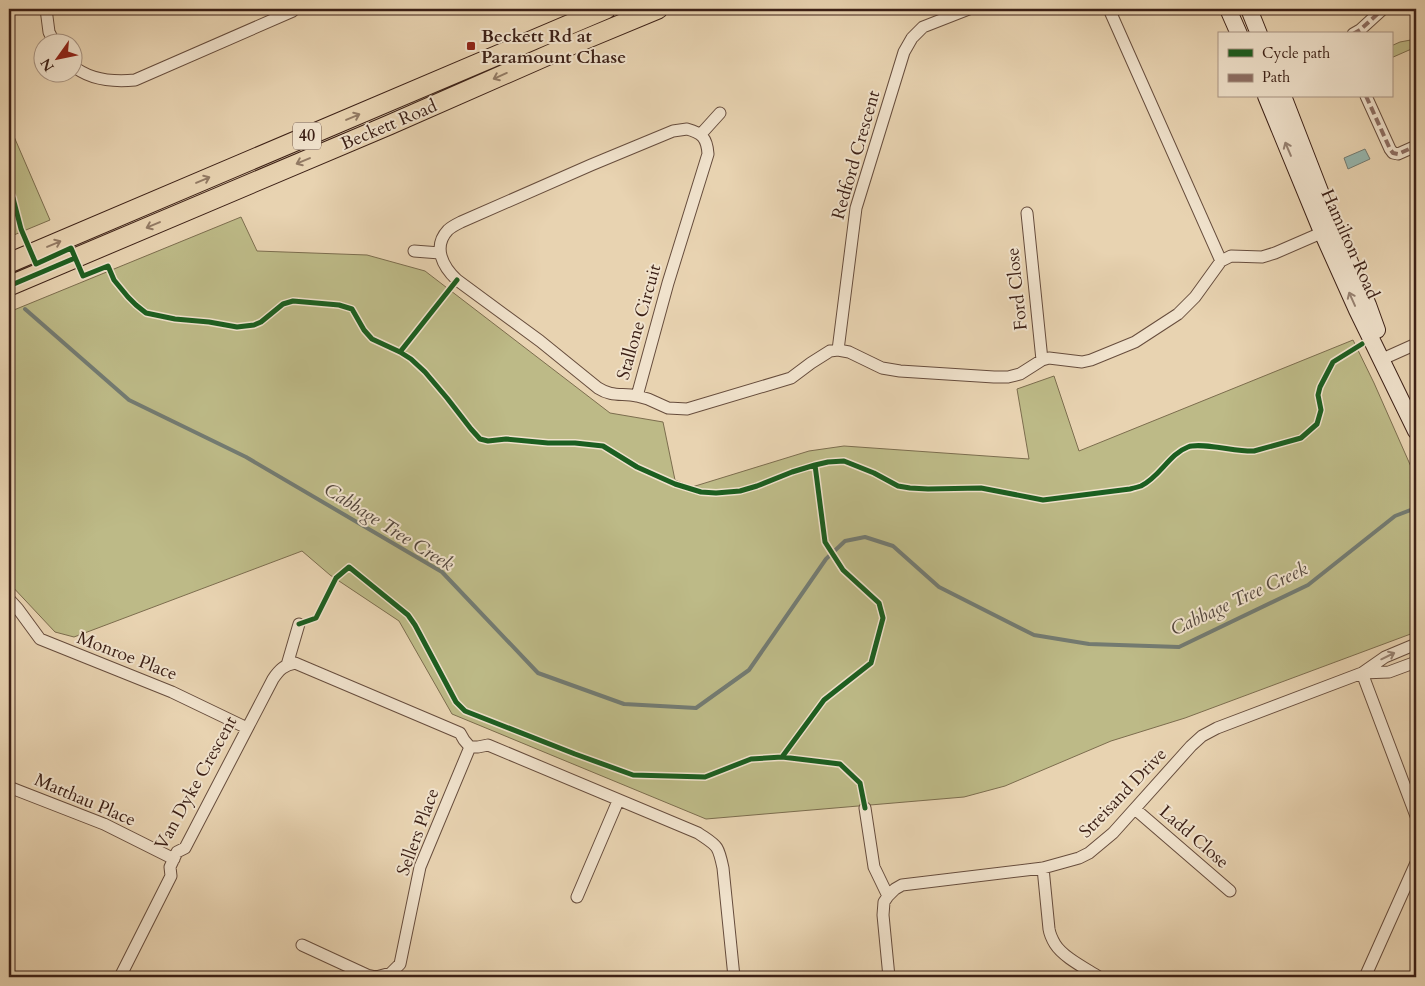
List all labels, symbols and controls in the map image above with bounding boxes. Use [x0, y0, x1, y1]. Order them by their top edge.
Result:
place label: Beckett Rd at Paramount Chase [481, 24, 626, 70]
north arrow [32, 32, 82, 82]
legend [1218, 32, 1392, 98]
marker: Beckett Rd at Paramount Chase [465, 40, 477, 52]
text: Cycle path [1262, 43, 1331, 63]
text: N [36, 55, 59, 75]
text: Path [1262, 67, 1291, 87]
one-way arrow [493, 72, 508, 82]
street label: Redford Crescent [826, 87, 886, 222]
street label: Beckett Road [337, 93, 441, 156]
one-way arrow [345, 111, 360, 121]
road number: 40 [293, 122, 321, 150]
one-way arrow [1282, 142, 1292, 157]
one-way arrow [296, 157, 311, 167]
one-way arrow [195, 175, 210, 185]
street label: Hamilton Road [1315, 185, 1386, 303]
one-way arrow [146, 220, 161, 230]
one-way arrow [46, 239, 61, 249]
street label: Ford Close [1000, 246, 1034, 332]
street label: Stallone Circuit [611, 261, 667, 383]
one-way arrow [1347, 292, 1356, 307]
water label: Cabbage Tree Creek [319, 477, 459, 578]
water label: Cabbage Tree Creek [1166, 556, 1312, 642]
street label: Monroe Place [73, 625, 181, 687]
one-way arrow [1380, 651, 1395, 661]
street label: Van Dyke Crescent [149, 711, 243, 855]
street label: Streisand Drive [1074, 742, 1172, 844]
street label: Matthau Place [30, 767, 140, 833]
street label: Sellers Place [391, 785, 445, 879]
street label: Ladd Close [1154, 800, 1234, 874]

